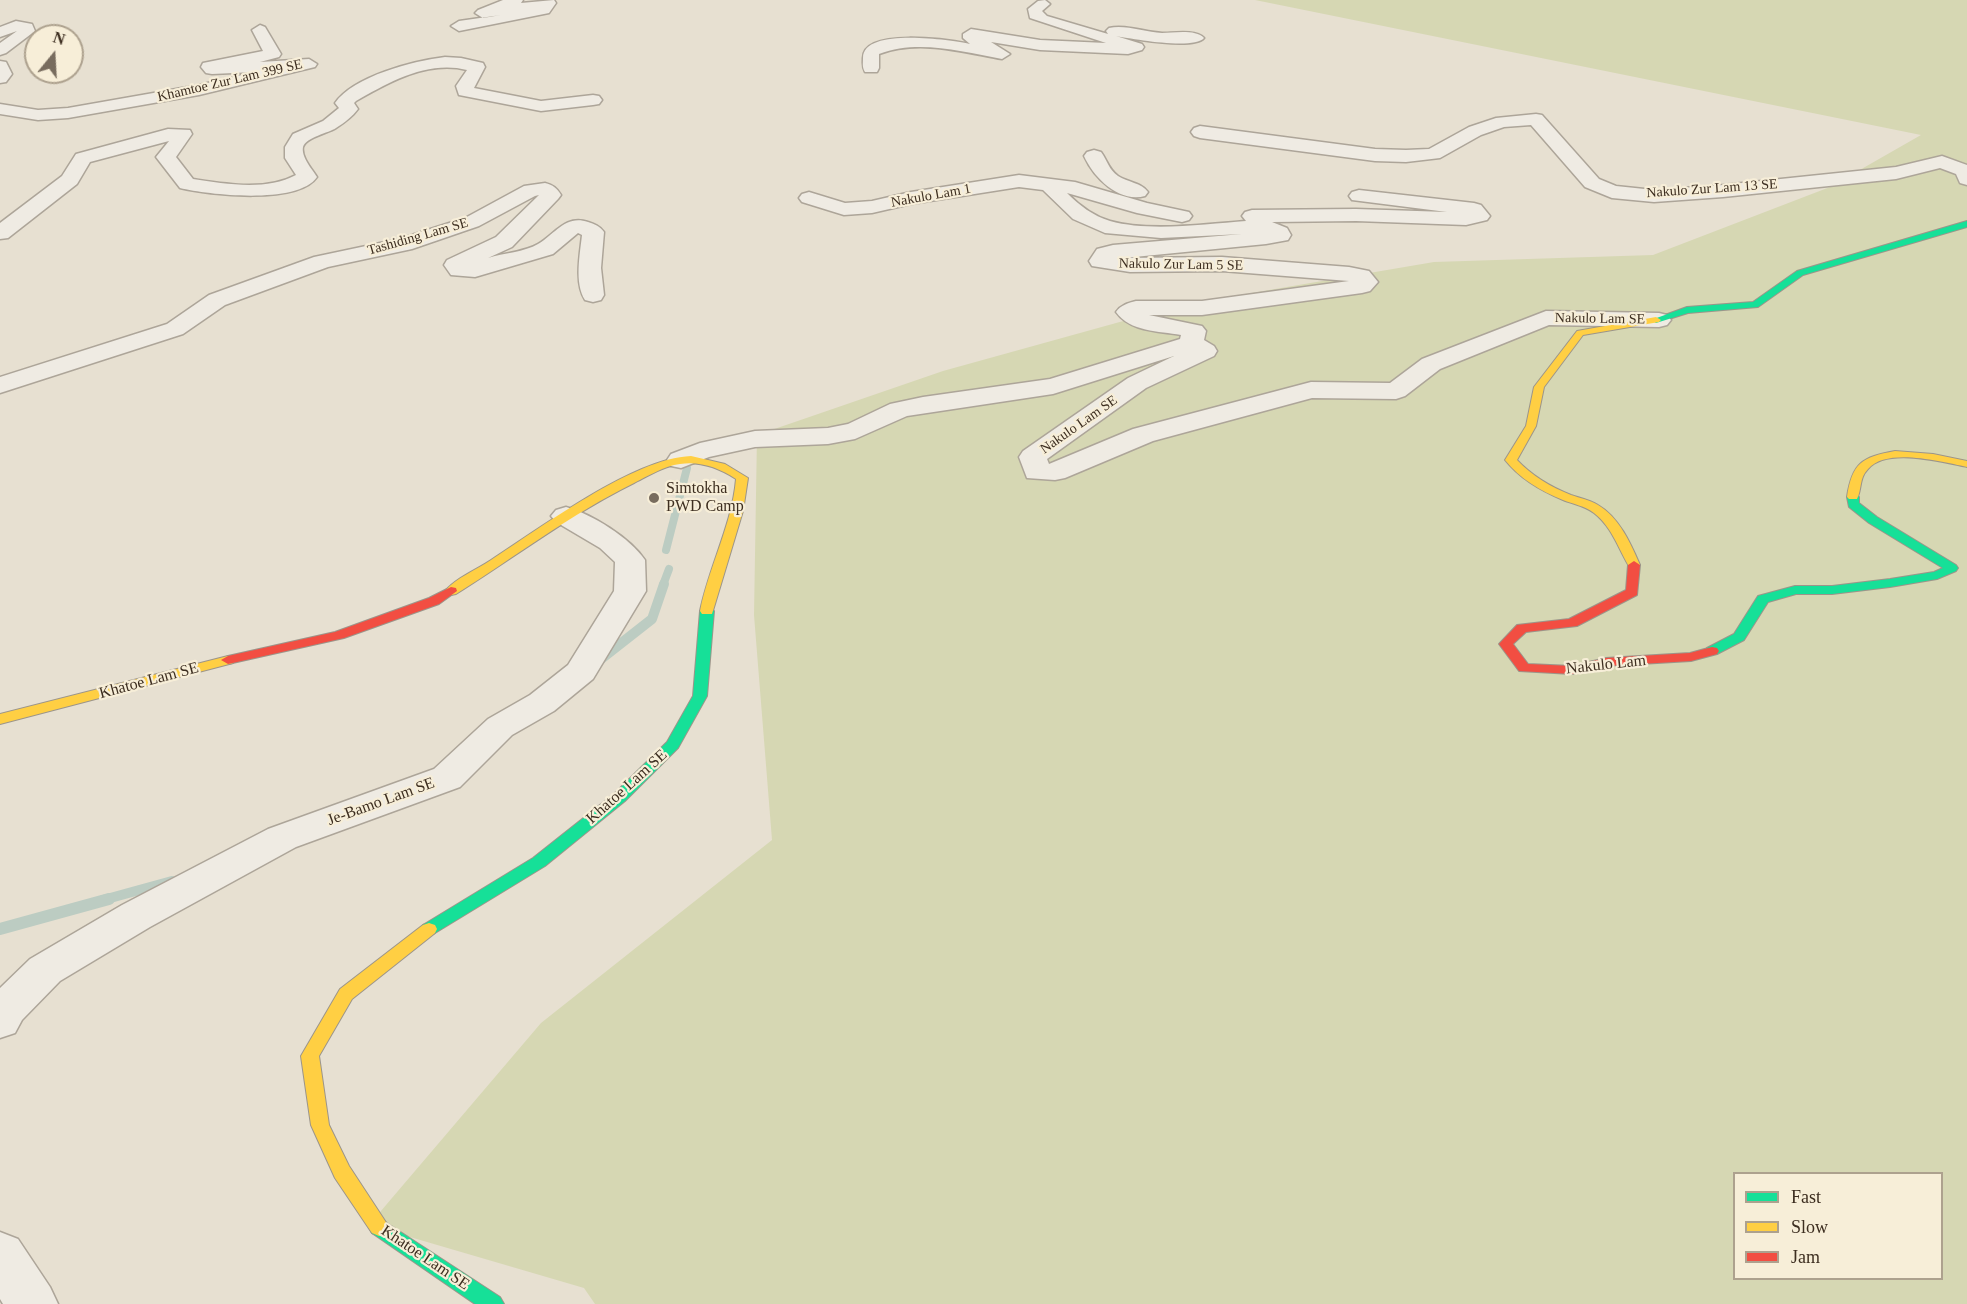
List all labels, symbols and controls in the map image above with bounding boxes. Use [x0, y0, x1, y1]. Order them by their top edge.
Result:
north arrow [24, 24, 84, 84]
text: N [51, 28, 67, 48]
street label: Khamtoe Zur Lam 399 SE [156, 56, 304, 106]
street label: Nakulo Zur Lam 13 SE [1646, 176, 1778, 202]
street label: Nakulo Lam 1 [890, 181, 972, 211]
street label: Tashiding Lam SE [366, 215, 470, 259]
street label: Nakulo Zur Lam 5 SE [1119, 256, 1243, 274]
street label: Nakulo Lam SE [1555, 310, 1645, 328]
street label: Nakulo Lam SE [1037, 392, 1121, 458]
place label: Simtokha PWD Camp [666, 479, 744, 517]
marker: Simtokha PWD Camp [647, 491, 661, 505]
street label: Nakulo Lam [1565, 651, 1647, 679]
street label: Khatoe Lam SE [97, 659, 201, 703]
street label: Khatoe Lam SE [583, 746, 671, 828]
street label: Je-Bamo Lam SE [325, 774, 437, 830]
legend [1733, 1172, 1943, 1280]
text: Fast [1791, 1187, 1821, 1207]
text: Slow [1791, 1217, 1828, 1237]
street label: Khatoe Lam SE [377, 1221, 473, 1295]
text: Jam [1791, 1247, 1820, 1267]

